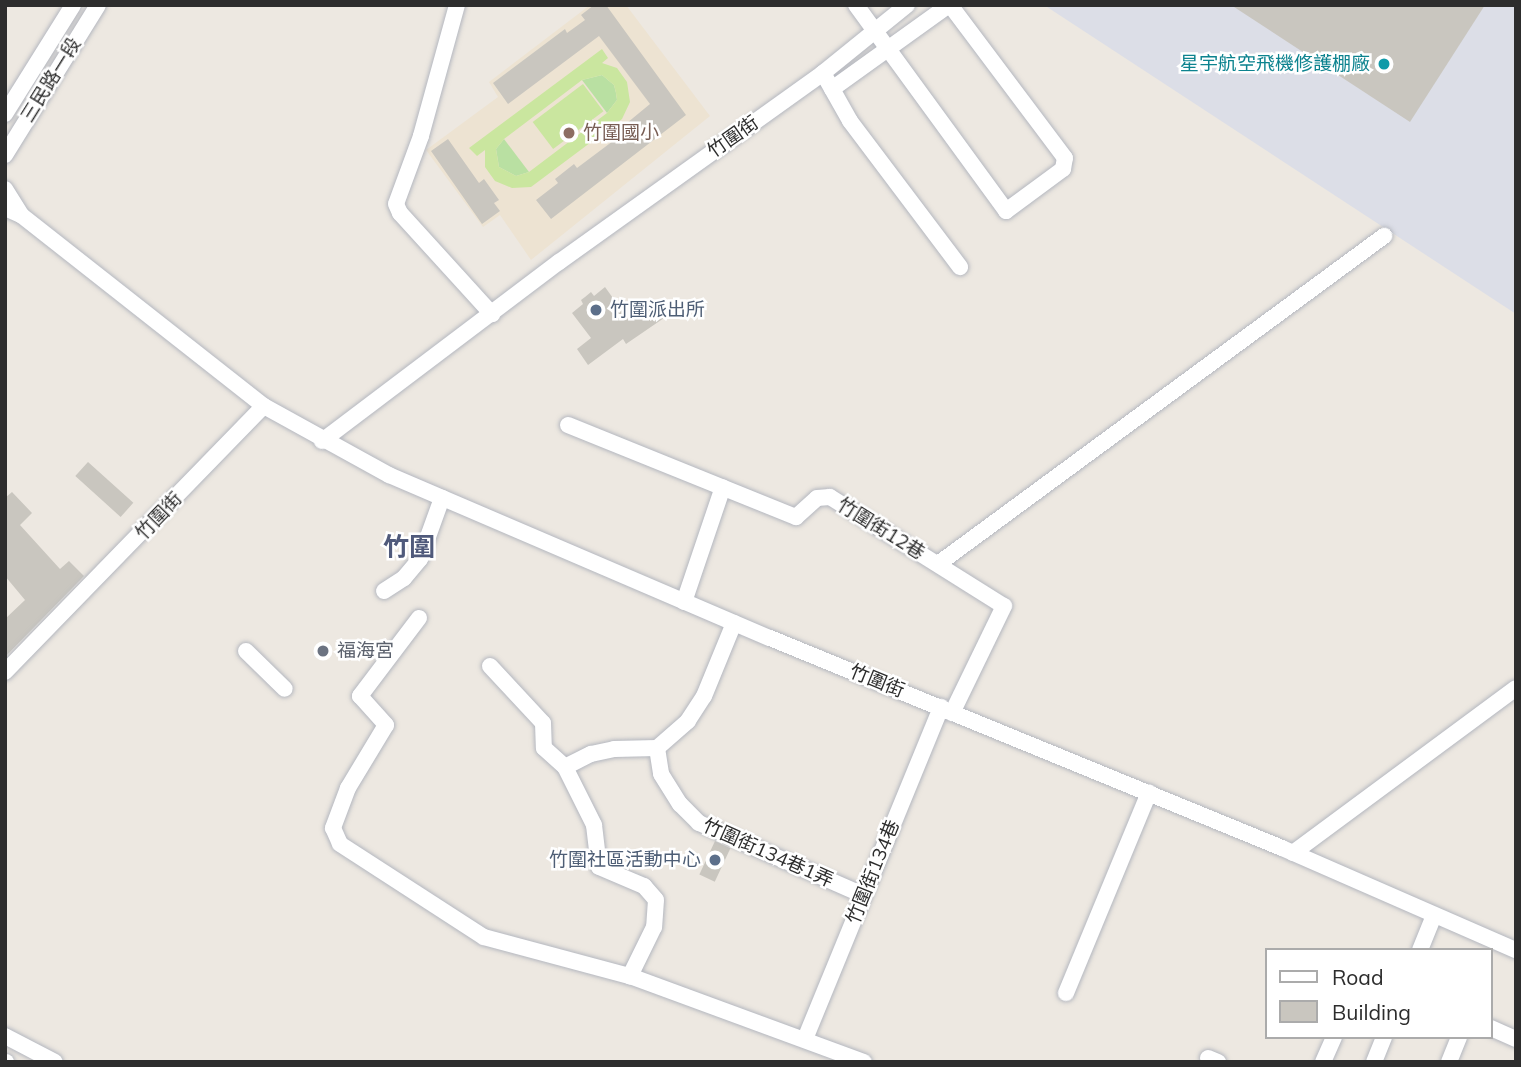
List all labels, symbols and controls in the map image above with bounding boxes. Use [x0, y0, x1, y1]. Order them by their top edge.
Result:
street label: 三民路一段 [16, 34, 86, 126]
place label: 星宇航空飛機修護棚廠 [1180, 53, 1370, 75]
marker: 星宇航空飛機修護棚廠 [1376, 56, 1392, 72]
street label: 竹圍街 [703, 111, 763, 163]
place label: 竹圍國小 [583, 122, 659, 144]
marker: 竹圍國小 [561, 125, 577, 141]
place label: 竹圍派出所 [610, 299, 705, 321]
marker: 竹圍派出所 [588, 302, 604, 318]
street label: 竹圍街 [131, 488, 187, 544]
street label: 竹圍街12巷 [833, 493, 929, 565]
district label: 竹圍 [383, 531, 435, 563]
place label: 福海宮 [337, 640, 394, 662]
marker: 福海宮 [315, 643, 331, 659]
street label: 竹圍街 [846, 660, 908, 702]
street label: 竹圍街134巷1弄 [699, 814, 837, 892]
street label: 竹圍街134巷 [842, 817, 904, 927]
place label: 竹圍社區活動中心 [549, 849, 701, 871]
marker: 竹圍社區活動中心 [707, 852, 723, 868]
legend [1266, 948, 1493, 1039]
text: Road [1332, 964, 1383, 990]
text: Building [1332, 999, 1411, 1025]

